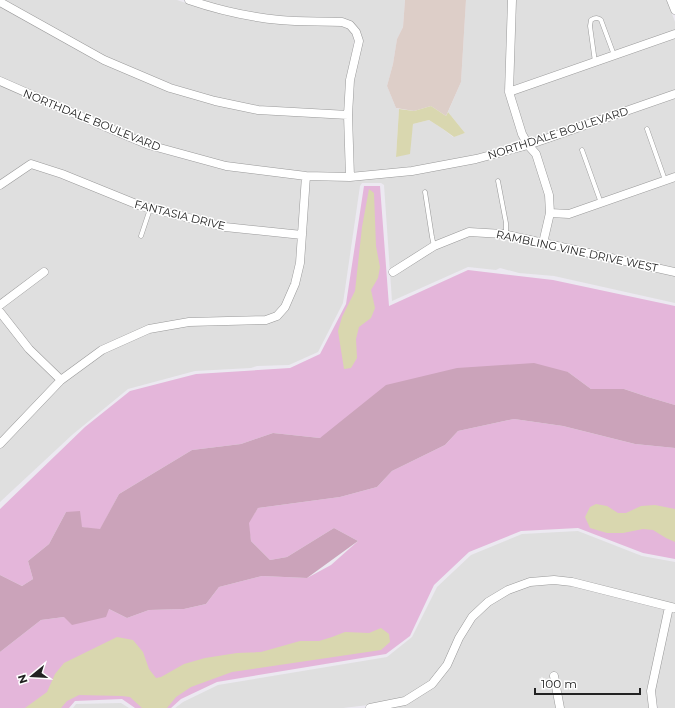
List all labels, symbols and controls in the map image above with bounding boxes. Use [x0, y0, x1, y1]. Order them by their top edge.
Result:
street label: NORTHDALE BOULEVARD [21, 86, 163, 154]
street label: NORTHDALE BOULEVARD [486, 104, 630, 162]
street label: FANTASIA DRIVE [133, 197, 227, 233]
street label: RAMBLING VINE DRIVE WEST [495, 227, 660, 275]
north arrow [12, 656, 52, 696]
scale bar [535, 670, 640, 696]
text: N [14, 673, 31, 685]
text: 100 m [541, 676, 577, 691]

